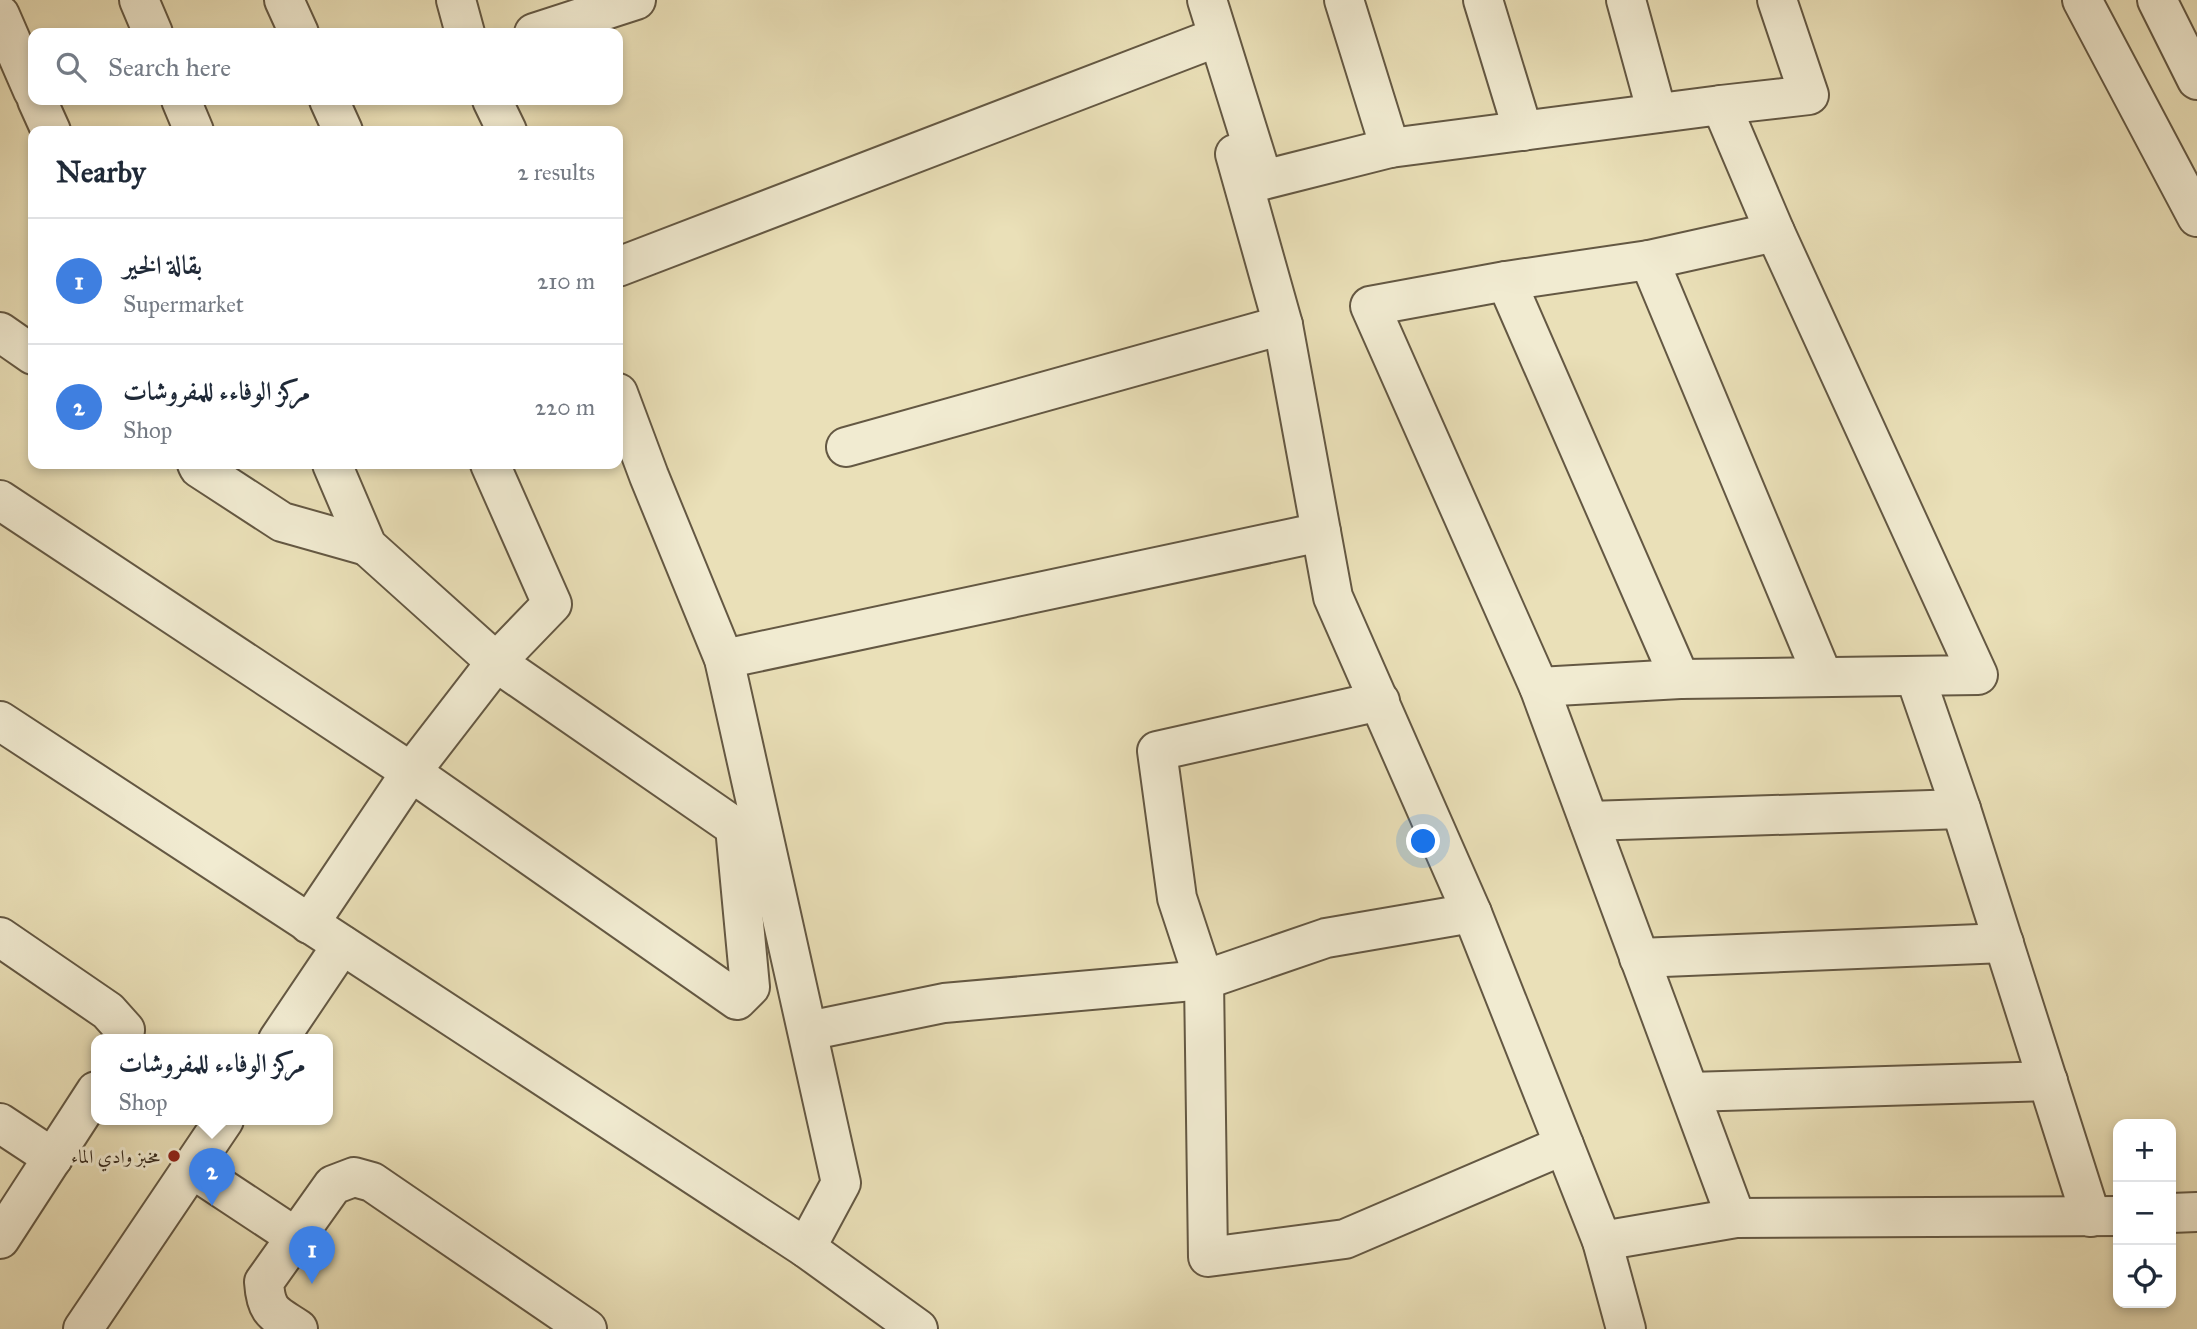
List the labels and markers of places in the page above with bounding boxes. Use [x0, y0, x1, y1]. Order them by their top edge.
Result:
place label: مخبز وادي الماء [71, 1145, 160, 1172]
marker: مخبز وادي الماء [166, 1148, 182, 1164]
pin: 2 [189, 1148, 235, 1206]
pin: 1 [289, 1226, 335, 1284]

